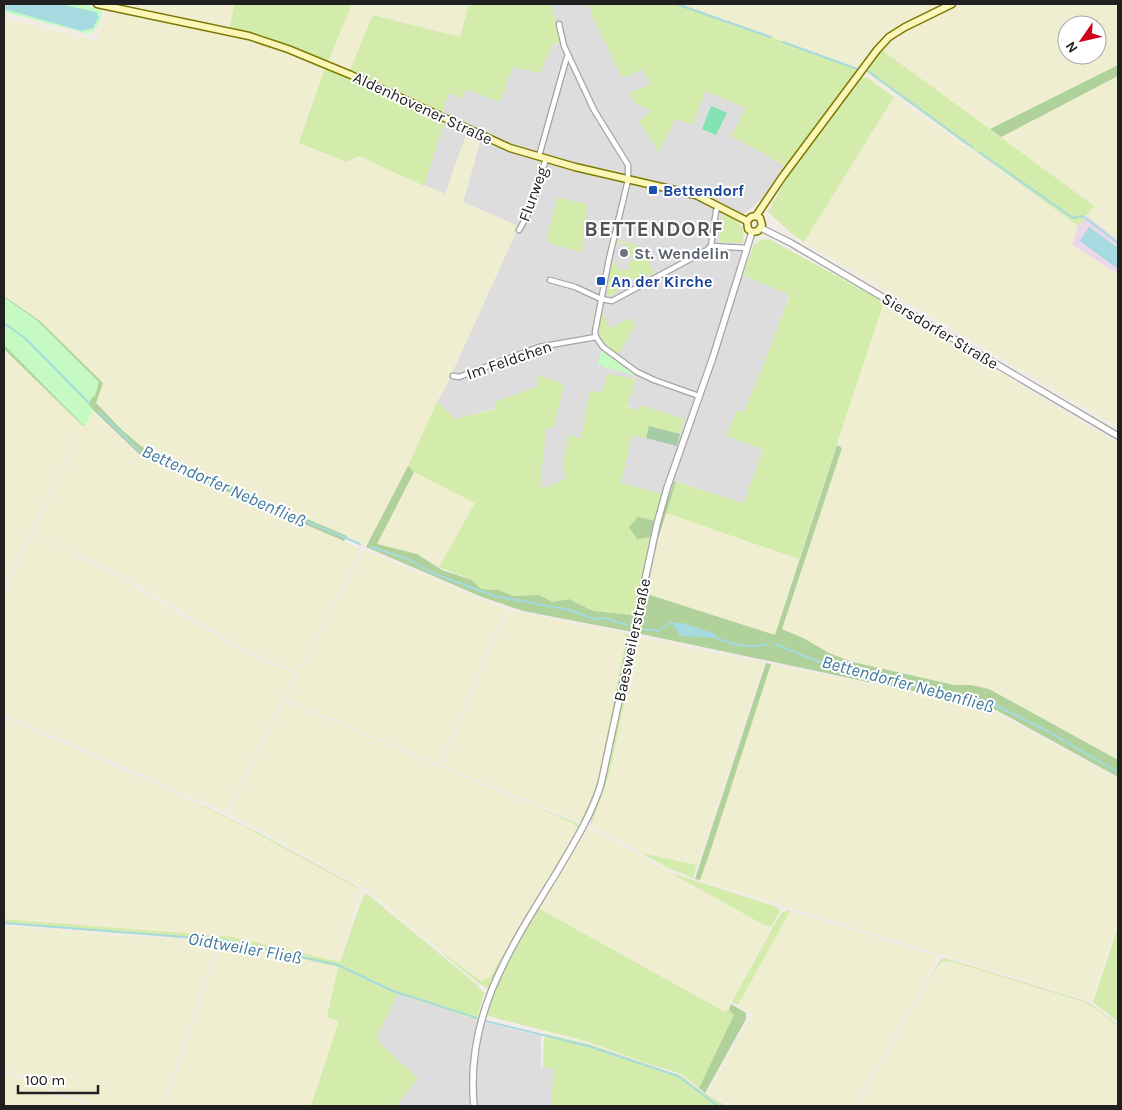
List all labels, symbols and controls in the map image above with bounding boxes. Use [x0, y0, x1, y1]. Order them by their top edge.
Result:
north arrow [1057, 15, 1107, 65]
text: N [1062, 38, 1081, 56]
street label: Aldenhovener Straße [350, 67, 496, 149]
street label: Flurweg [514, 164, 552, 224]
place label: Bettendorf [663, 181, 744, 200]
marker: Bettendorf [647, 184, 659, 196]
district label: BETTENDORF [584, 217, 724, 241]
place label: St. Wendelin [634, 244, 729, 263]
marker: St. Wendelin [618, 247, 630, 259]
place label: An der Kirche [611, 272, 713, 291]
marker: An der Kirche [595, 275, 607, 287]
street label: Siersdorfer Straße [878, 289, 1002, 373]
street label: Im Feldchen [464, 337, 554, 383]
water label: Bettendorfer Nebenfließ [138, 440, 310, 532]
street label: Baesweilerstraße [610, 577, 654, 703]
water label: Bettendorfer Nebenfließ [819, 650, 997, 718]
water label: Oidtweiler Fließ [186, 927, 304, 969]
scale bar [18, 1062, 98, 1094]
text: 100 m [25, 1071, 65, 1089]

